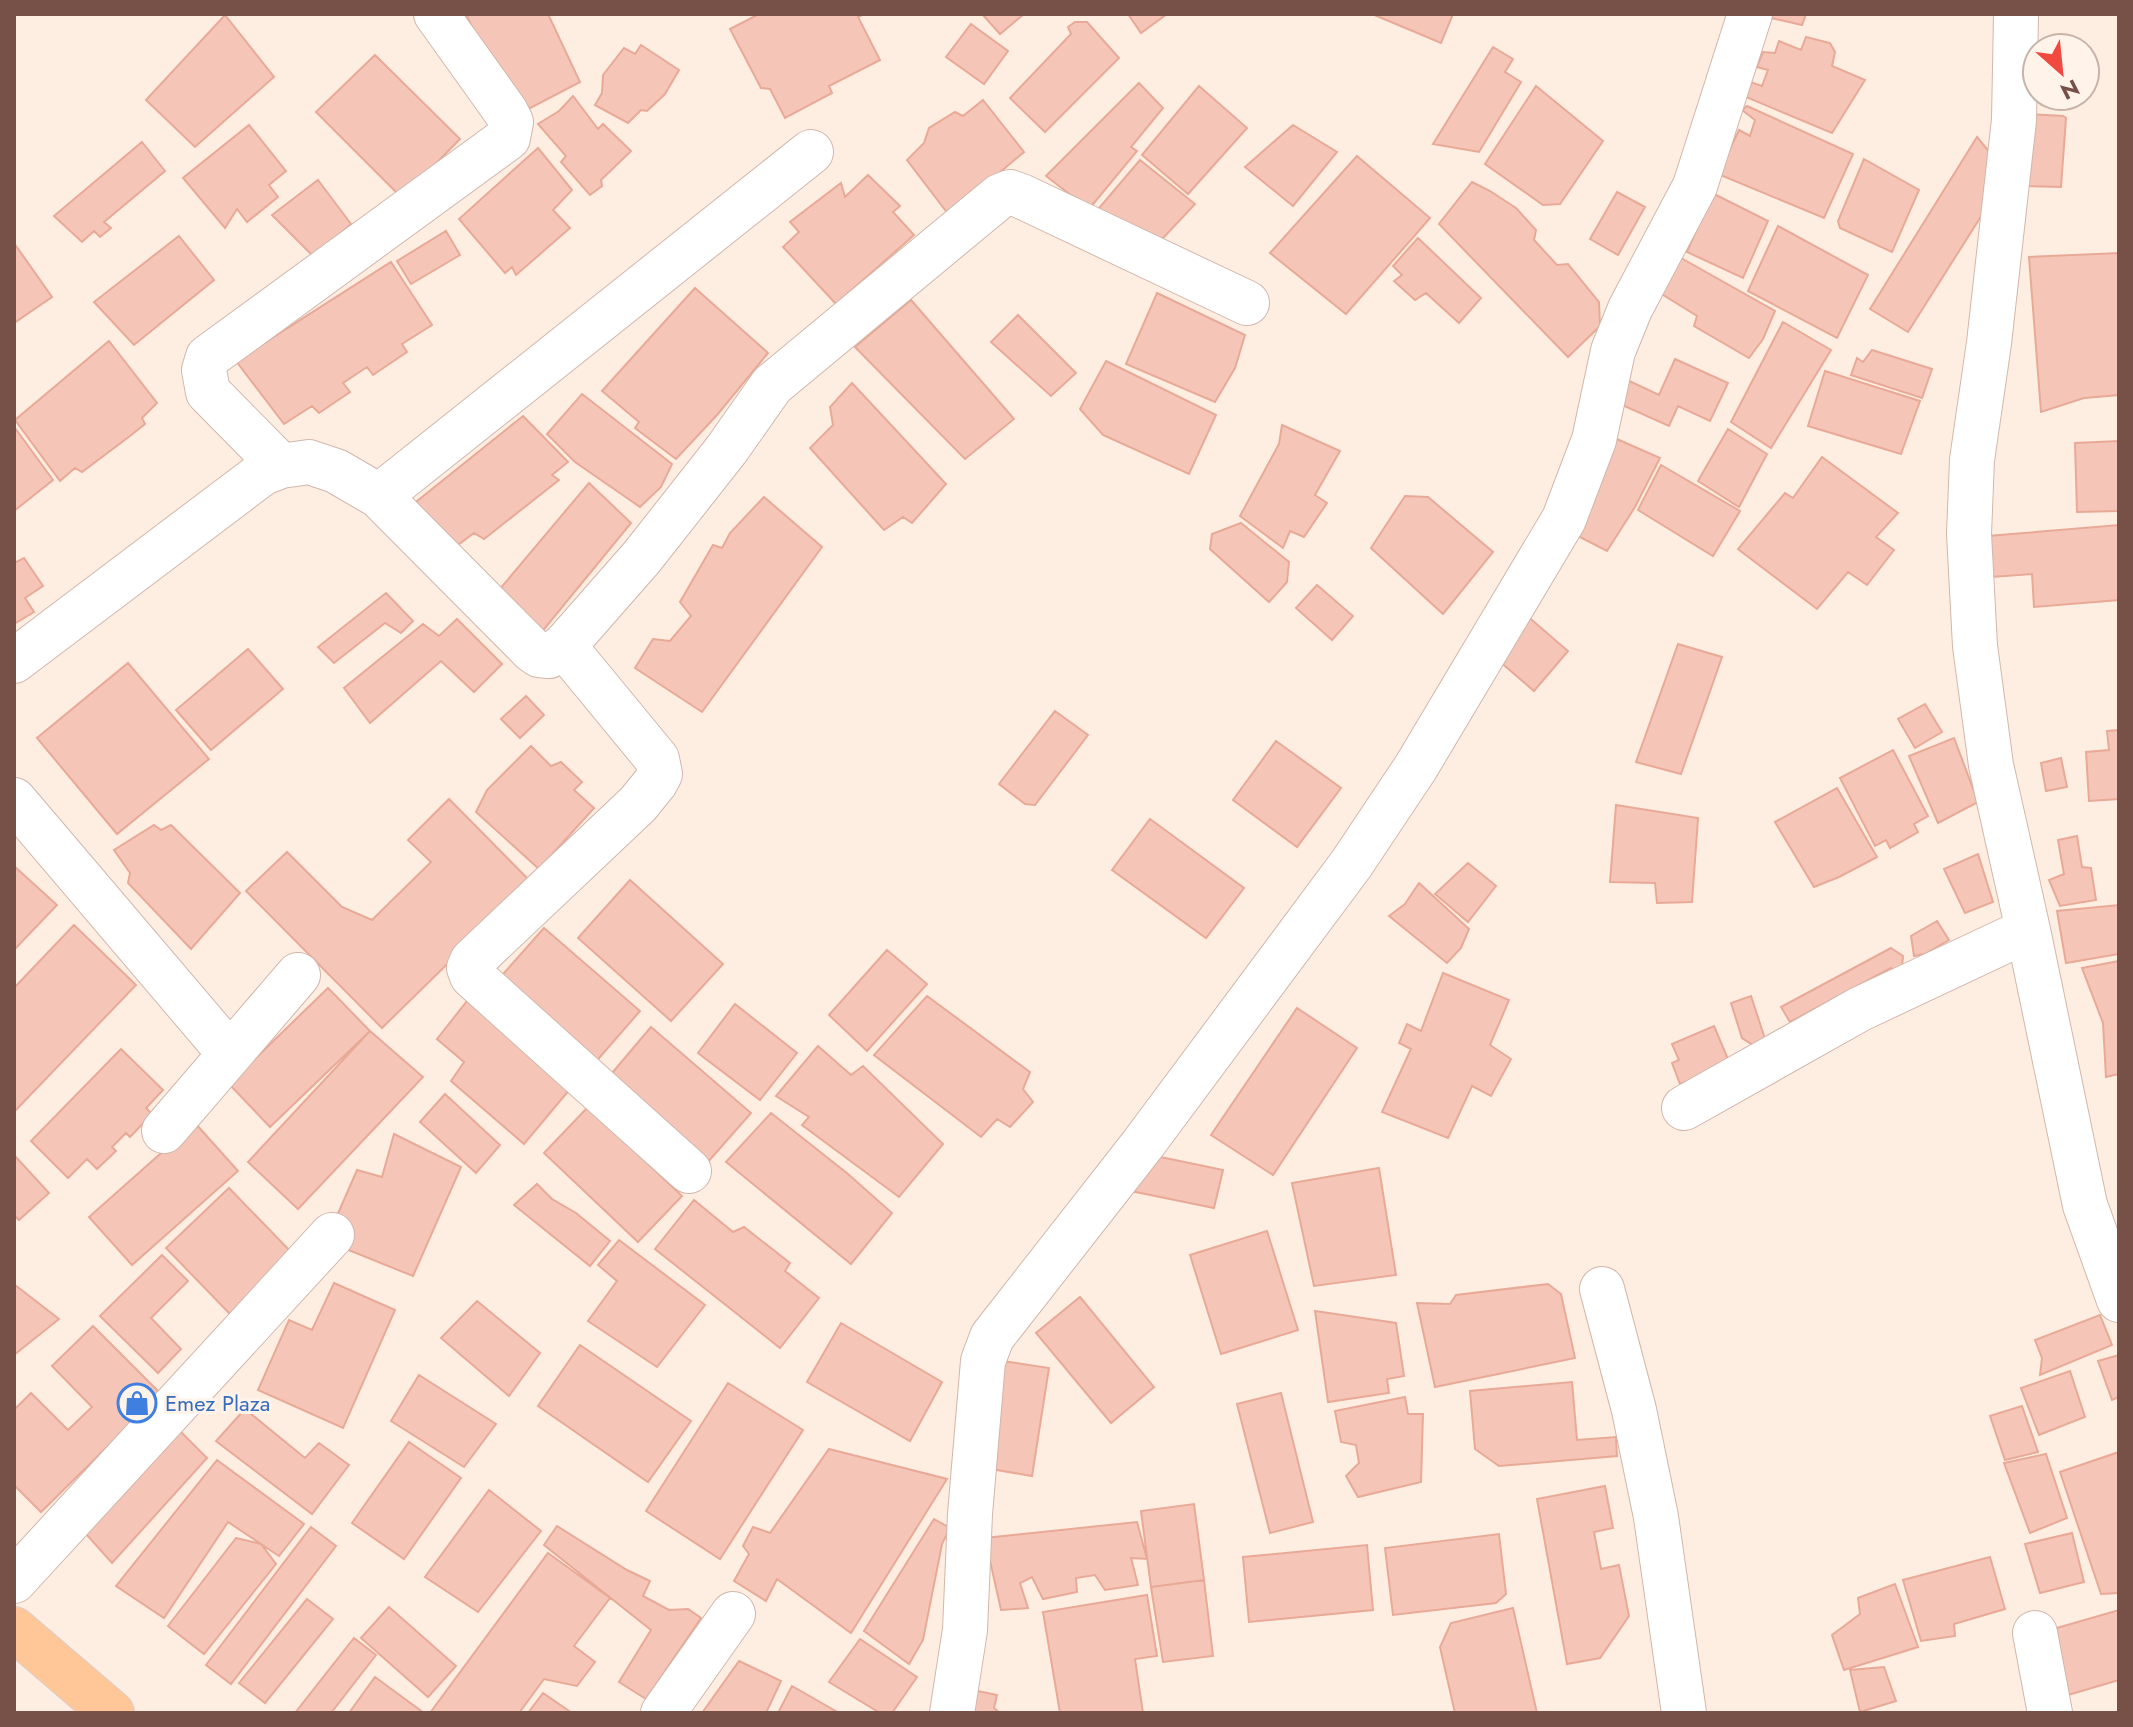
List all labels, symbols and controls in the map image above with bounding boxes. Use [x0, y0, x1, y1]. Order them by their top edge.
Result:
north arrow [2021, 32, 2101, 112]
text: N [2055, 72, 2085, 108]
shop icon: Emez Plaza [116, 1382, 158, 1424]
place label: Emez Plaza [165, 1387, 270, 1419]

